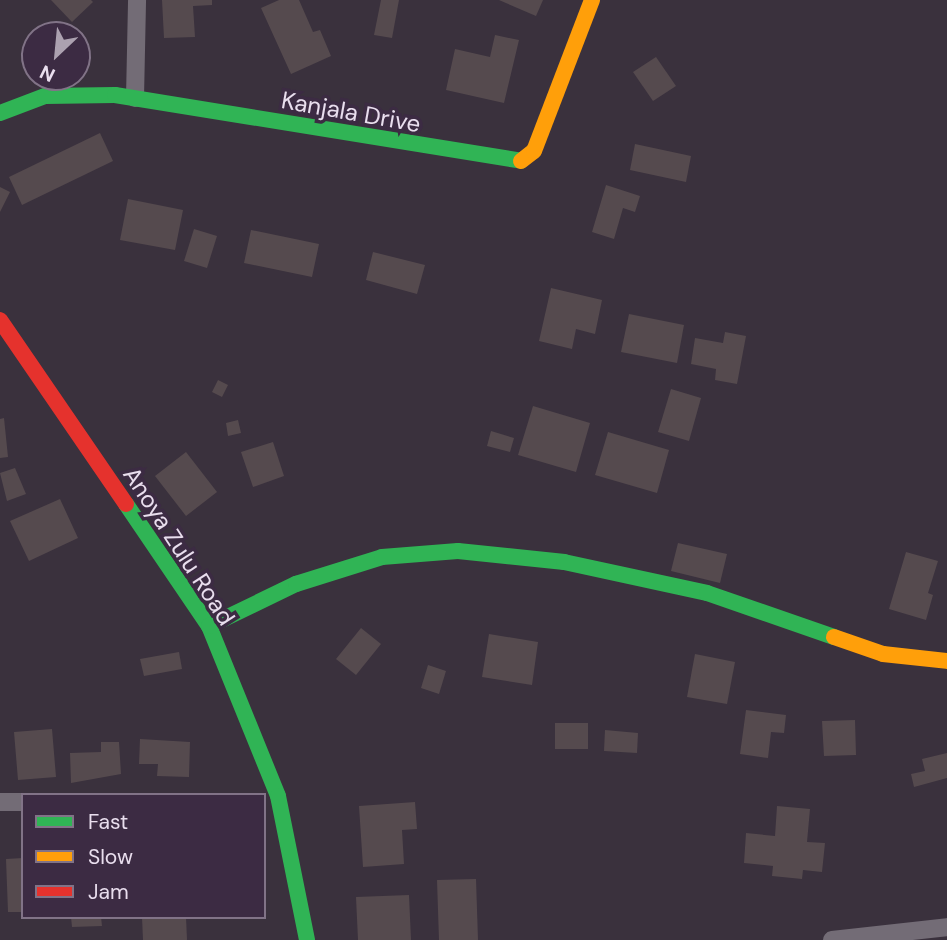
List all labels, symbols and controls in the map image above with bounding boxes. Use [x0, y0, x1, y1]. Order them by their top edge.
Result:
north arrow [21, 21, 91, 91]
text: N [36, 59, 59, 88]
street label: Kanjala Drive [279, 86, 423, 138]
street label: Anoya Zulu Road [117, 461, 241, 631]
legend [21, 793, 266, 919]
text: Fast [88, 808, 128, 836]
text: Slow [88, 843, 133, 871]
text: Jam [88, 878, 129, 906]

